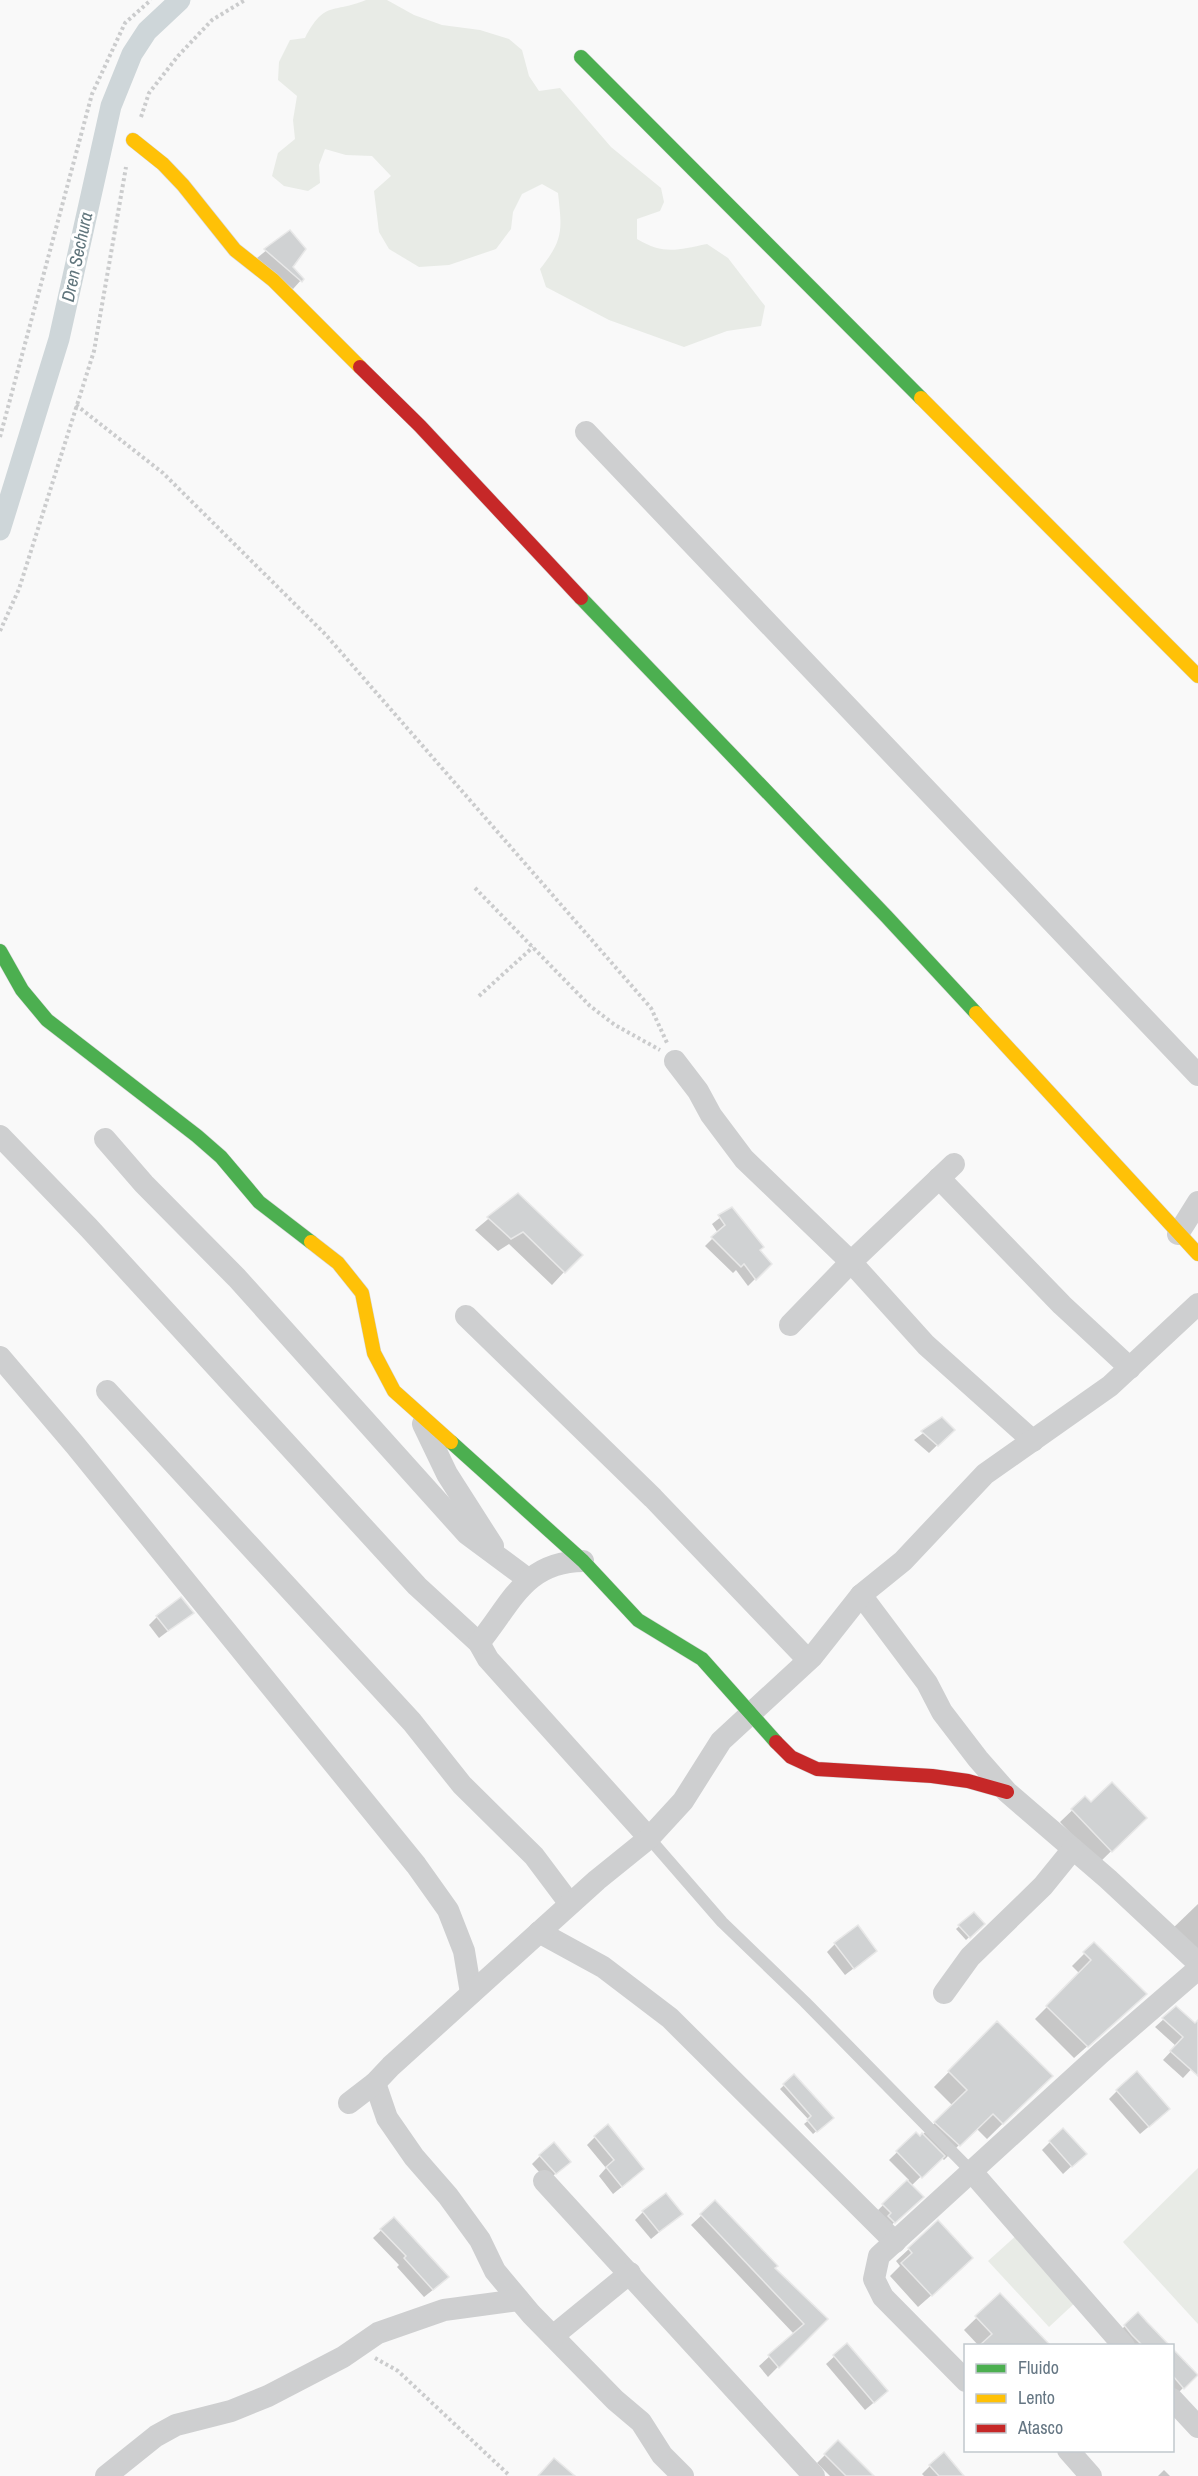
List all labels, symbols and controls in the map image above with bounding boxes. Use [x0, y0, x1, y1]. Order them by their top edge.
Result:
water label: Dren Sechura [55, 210, 98, 304]
legend [964, 2344, 1174, 2452]
text: Fluido [1018, 2355, 1059, 2380]
text: Lento [1018, 2385, 1055, 2410]
text: Atasco [1017, 2415, 1063, 2440]

